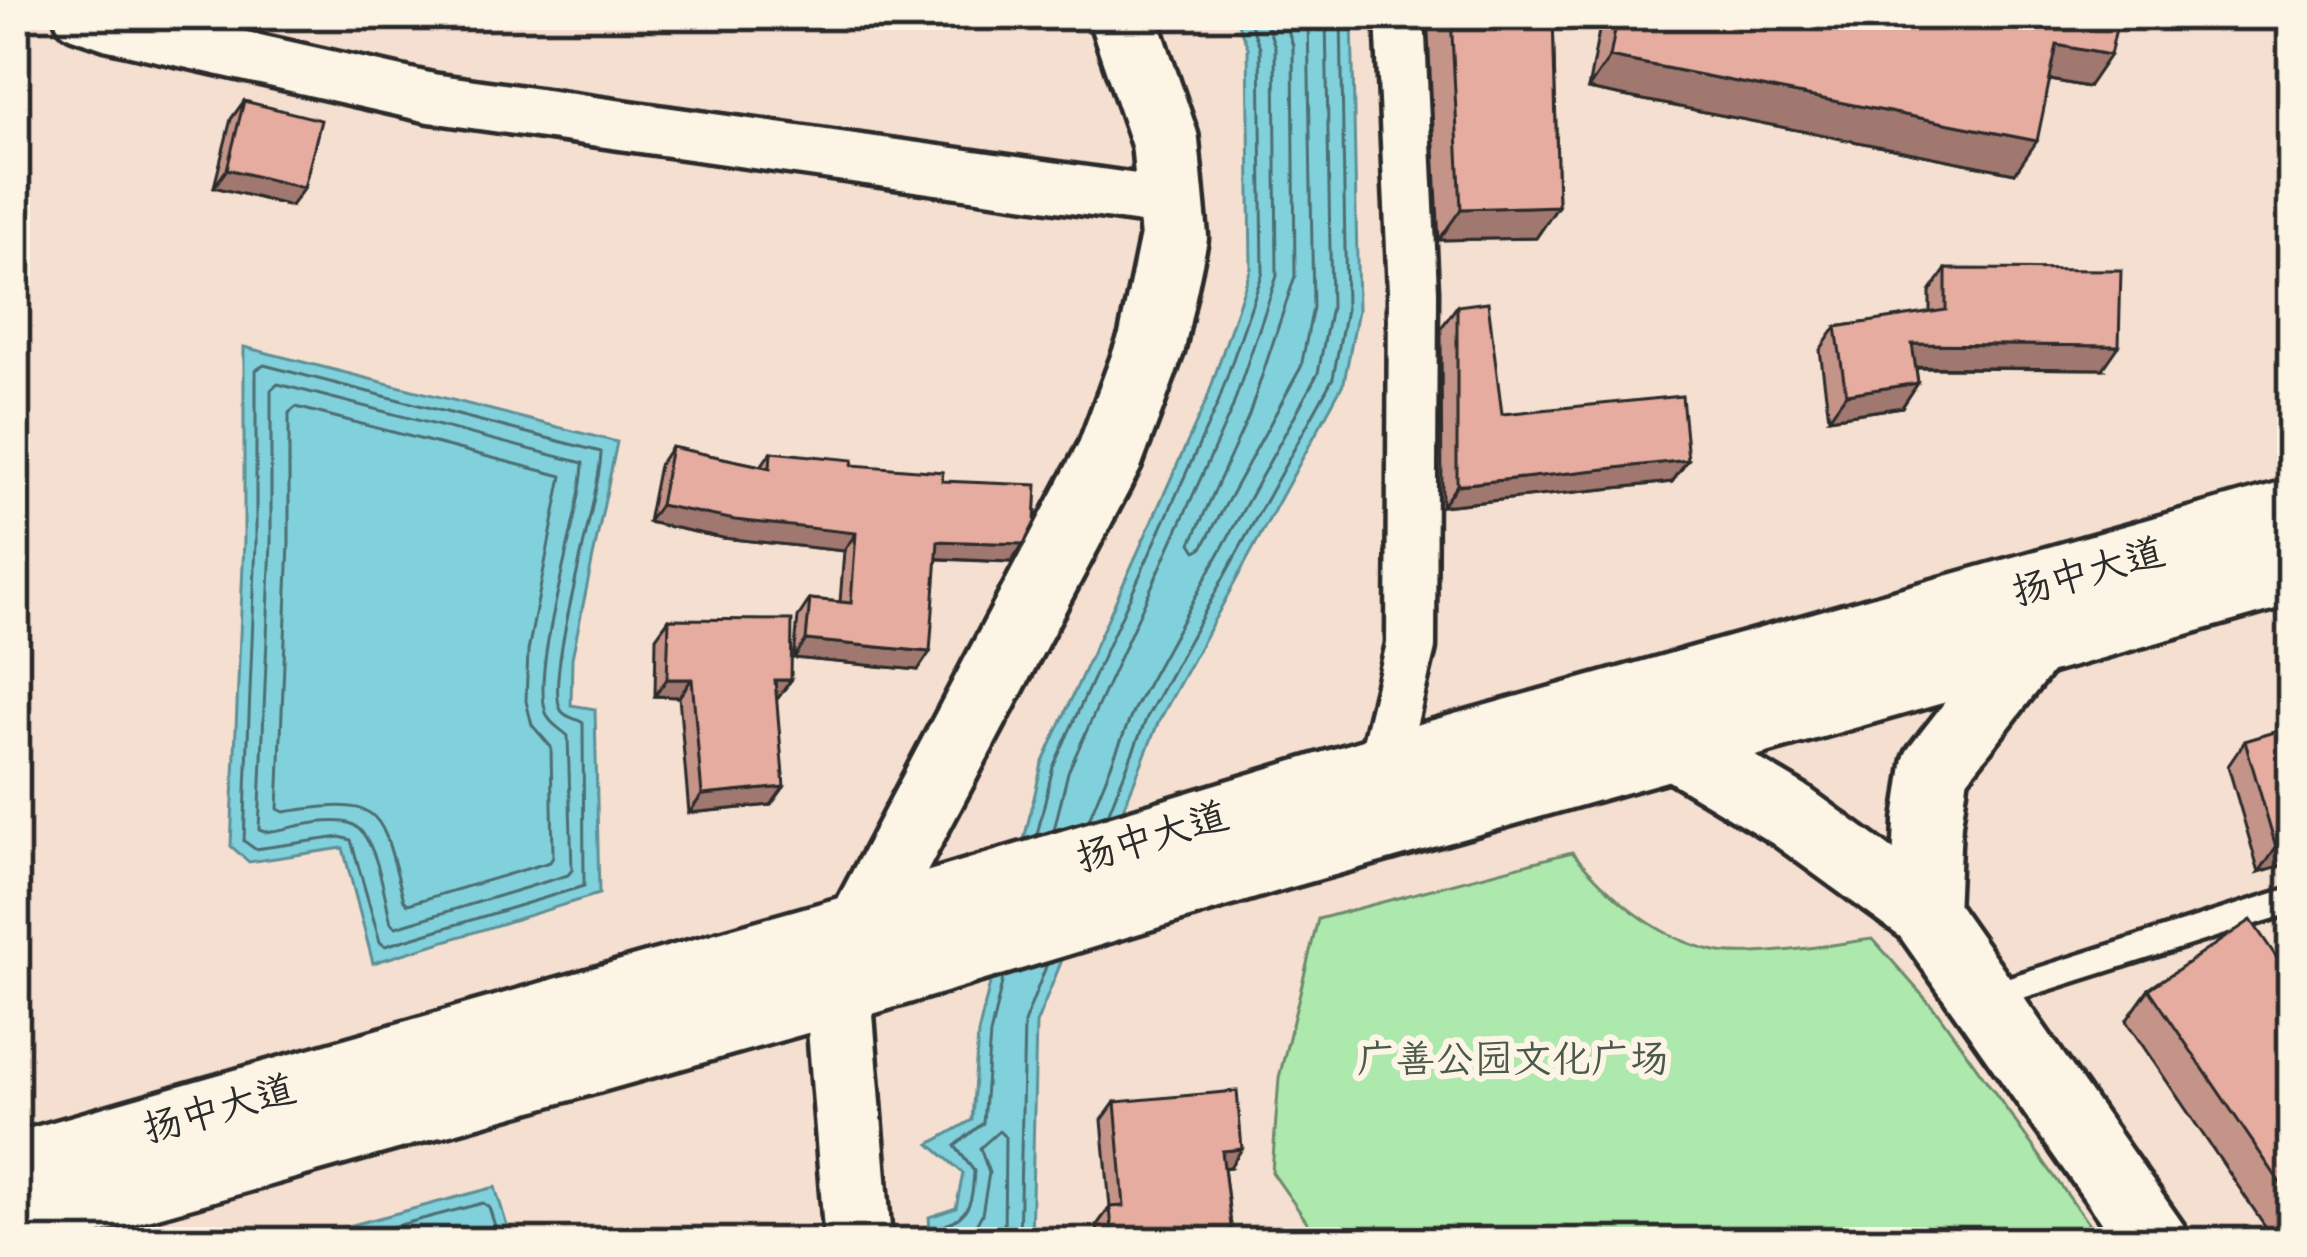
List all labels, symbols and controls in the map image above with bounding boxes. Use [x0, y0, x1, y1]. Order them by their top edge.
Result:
street label: 扬中大道 [2004, 516, 2172, 626]
street label: 扬中大道 [1067, 780, 1237, 892]
park label: 广善公园文化广场 [1357, 1024, 1669, 1093]
street label: 扬中大道 [135, 1053, 303, 1163]

